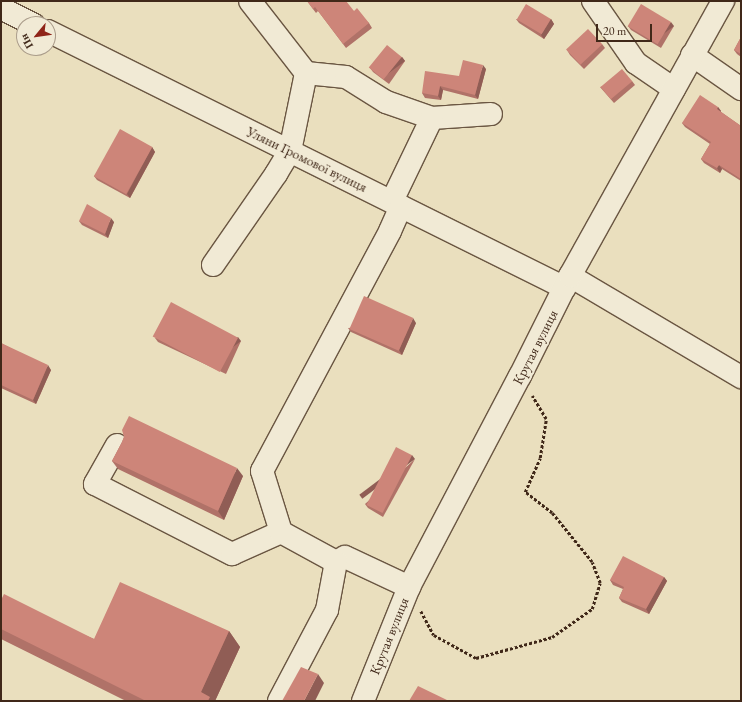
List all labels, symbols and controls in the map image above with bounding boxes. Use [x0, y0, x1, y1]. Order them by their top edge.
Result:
north arrow [16, 16, 56, 56]
scale bar [598, 16, 654, 42]
text: 20 m [603, 23, 626, 39]
text: Пн [17, 31, 36, 51]
street label: Уляни Громової вулиця [244, 123, 370, 195]
street label: Крутая вулиця [509, 307, 561, 387]
street label: Крутая вулиця [366, 595, 412, 677]

